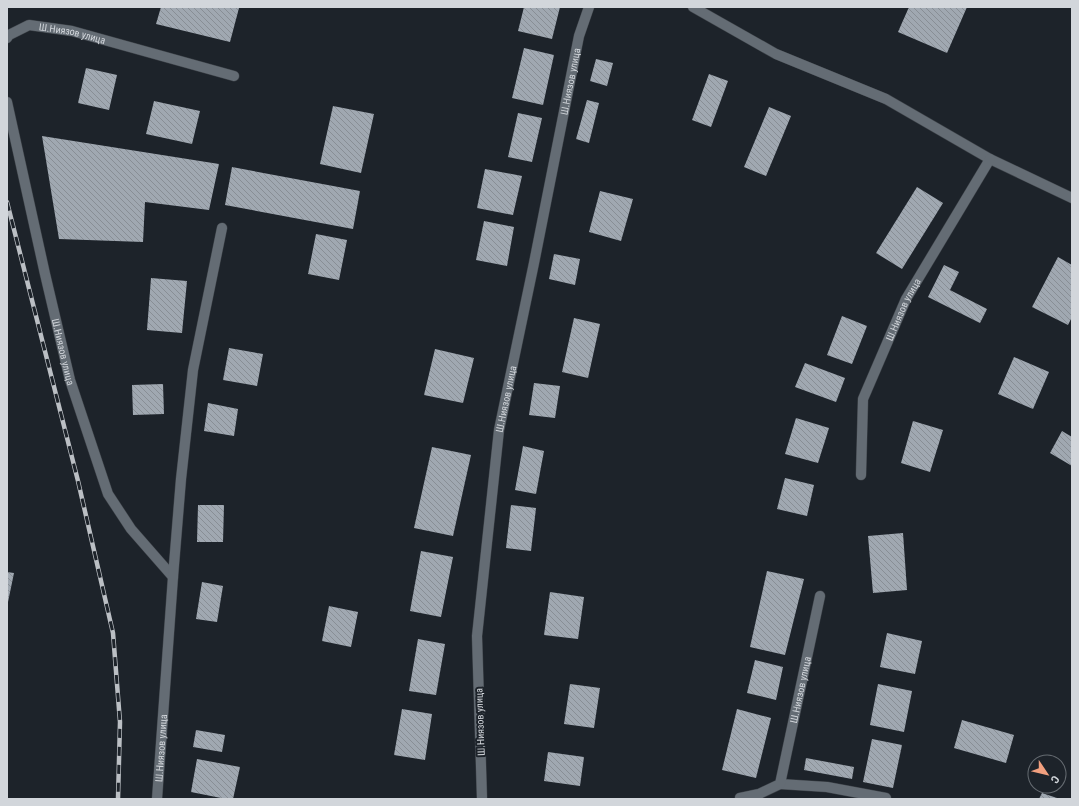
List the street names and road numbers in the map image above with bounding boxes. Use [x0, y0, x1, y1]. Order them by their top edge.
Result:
street label: Ш.Ниязов улица [38, 21, 107, 46]
street label: Ш.Ниязов улица [558, 47, 582, 116]
street label: Ш.Ниязов улица [883, 276, 923, 342]
street label: Ш.Ниязов улица [50, 317, 77, 387]
street label: Ш.Ниязов улица [493, 364, 518, 433]
street label: Ш.Ниязов улица [788, 655, 813, 724]
street label: Ш.Ниязов улица [473, 688, 487, 756]
street label: Ш.Ниязов улица [153, 714, 169, 782]

